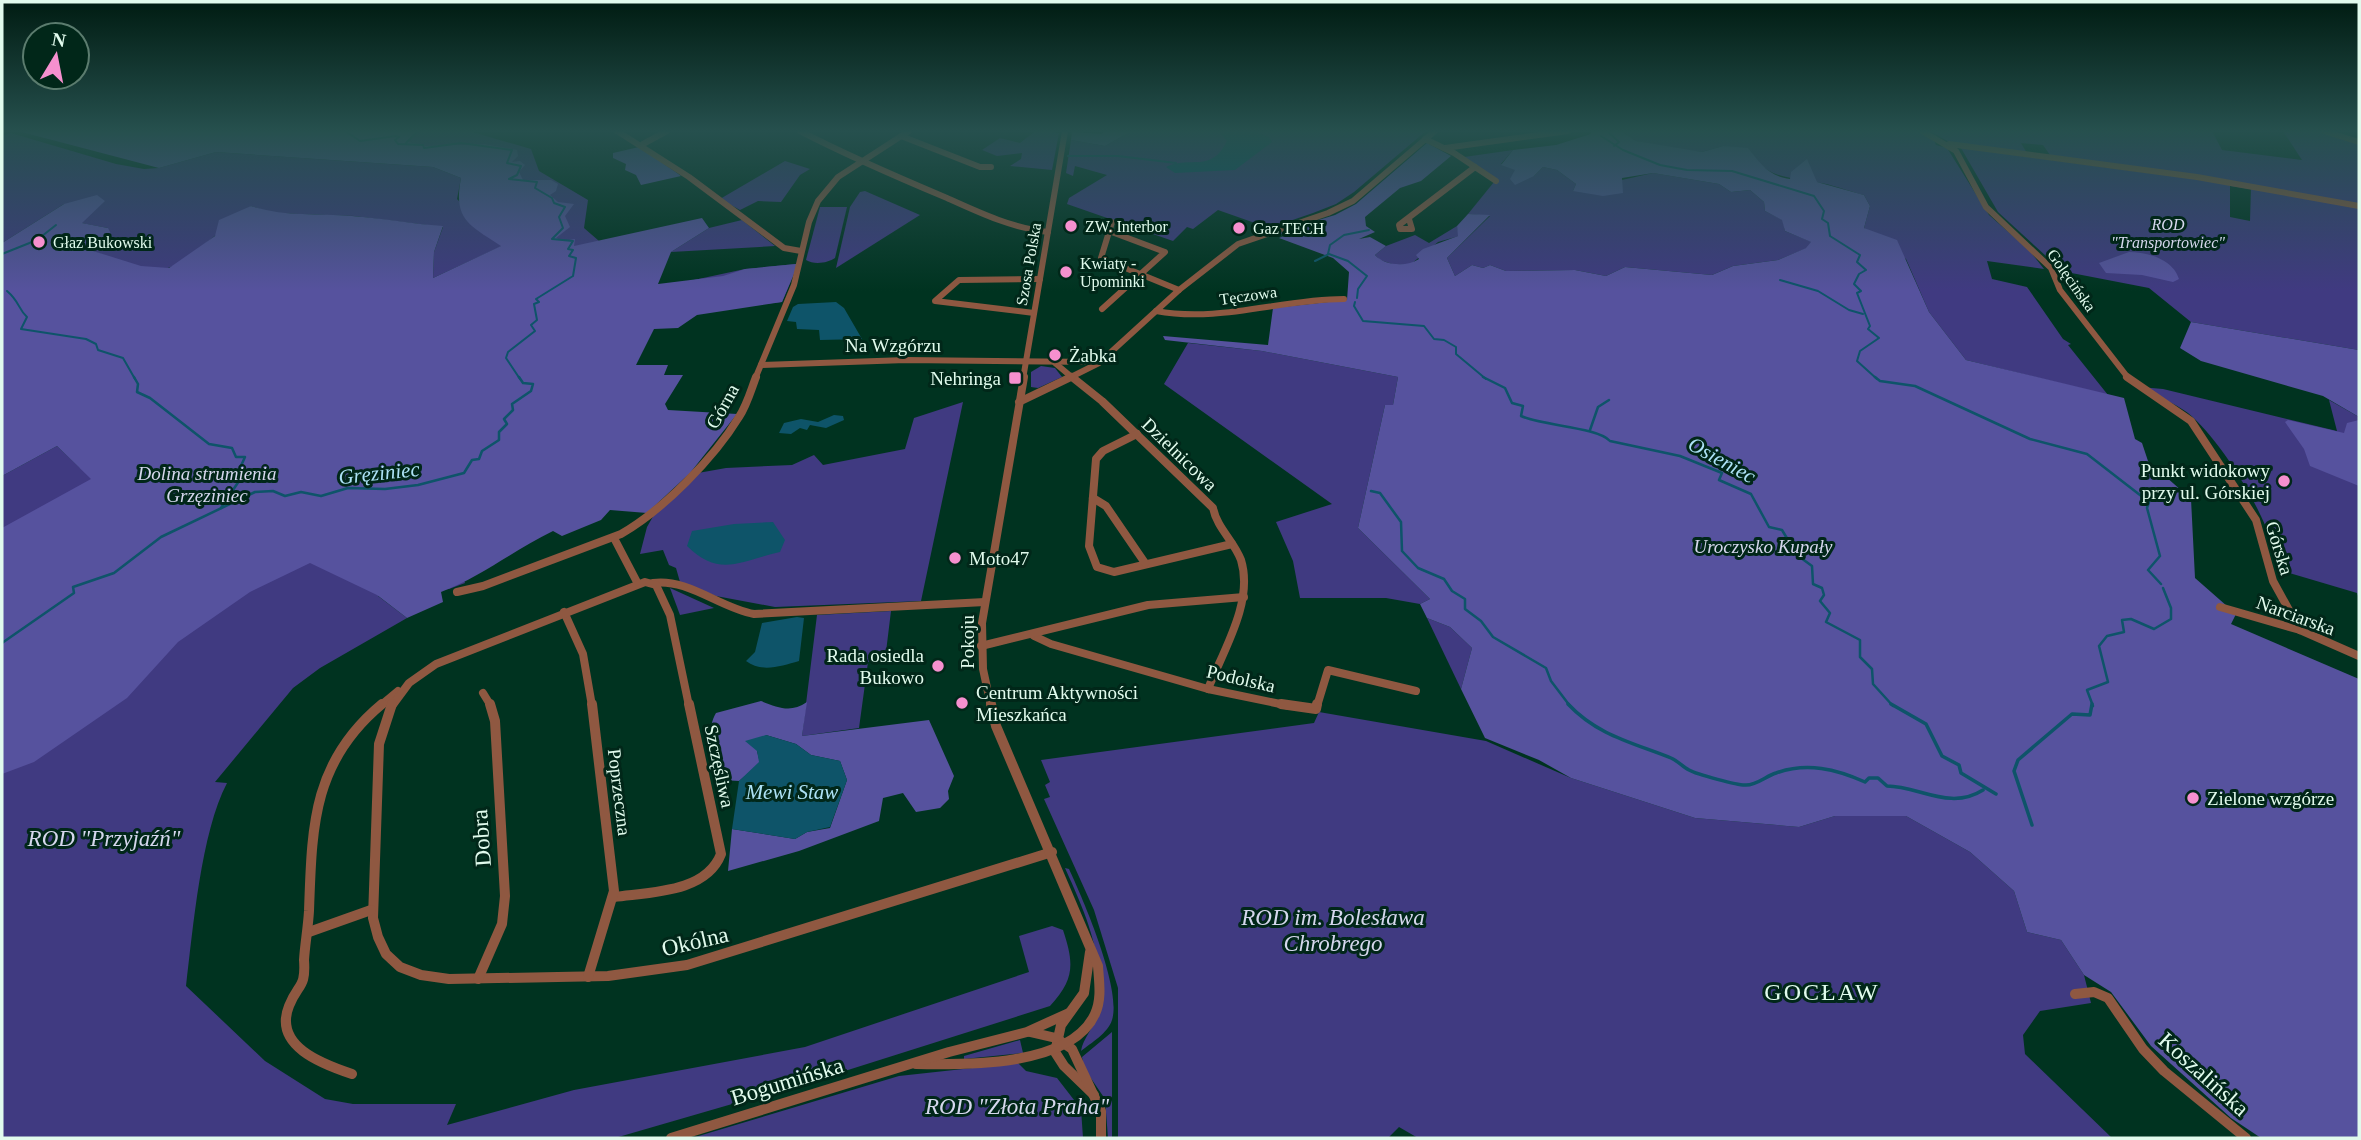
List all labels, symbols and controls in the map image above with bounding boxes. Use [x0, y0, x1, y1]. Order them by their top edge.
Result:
north arrow [21, 21, 91, 91]
text: N [50, 28, 68, 51]
park label: ROD "Transportowiec" [2111, 216, 2225, 252]
marker: ZW. Interbor [1063, 218, 1079, 234]
place label: ZW. Interbor [1085, 218, 1169, 235]
marker: Gaz TECH [1231, 220, 1247, 236]
place label: Gaz TECH [1253, 220, 1325, 237]
street label: Szosa Polska [1013, 221, 1044, 307]
marker: Głaz Bukowski [31, 234, 47, 250]
place label: Głaz Bukowski [53, 234, 153, 251]
street label: Golęcińska [2043, 246, 2099, 315]
place label: Kwiaty - Upominki [1080, 255, 1145, 291]
marker: Kwiaty - Upominki [1058, 264, 1074, 280]
street label: Tęczowa [1218, 283, 1278, 309]
street label: Na Wzgórzu [845, 335, 942, 356]
place label: Żabka [1069, 345, 1117, 366]
marker: Żabka [1047, 347, 1063, 363]
place label: Nehringa [930, 368, 1002, 389]
marker: Nehringa [1007, 370, 1023, 386]
street label: Górna [702, 380, 743, 432]
street label: Dzielnicowa [1138, 413, 1222, 496]
water label: Osieniec [1684, 432, 1761, 489]
water label: Gręziniec [337, 457, 422, 489]
place label: Punkt widokowy przy ul. Górskiej [2141, 460, 2270, 503]
park label: Dolina strumienia Grzęziniec [137, 463, 276, 506]
marker: Punkt widokowy przy ul. Górskiej [2276, 473, 2292, 489]
street label: Górska [2261, 519, 2298, 578]
park label: Uroczysko Kupały [1693, 536, 1833, 557]
place label: Moto47 [969, 548, 1029, 569]
marker: Moto47 [947, 550, 963, 566]
street label: Narciarska [2254, 592, 2339, 640]
street label: Pokoju [957, 615, 978, 669]
place label: Rada osiedla Bukowo [826, 645, 925, 688]
marker: Rada osiedla Bukowo [930, 658, 946, 674]
street label: Podolska [1205, 660, 1278, 697]
place label: Centrum Aktywności Mieszkańca [976, 682, 1138, 725]
marker: Centrum Aktywności Mieszkańca [954, 695, 970, 711]
street label: Szczęśliwa [700, 723, 739, 810]
street label: Poprzeczna [604, 747, 635, 837]
water label: Mewi Staw [745, 780, 838, 804]
place label: Zielone wzgórze [2207, 788, 2334, 809]
marker: Zielone wzgórze [2185, 790, 2201, 806]
street label: Dobra [467, 808, 496, 868]
park label: ROD "Przyjaźń" [27, 826, 181, 851]
park label: ROD im. Bolesława Chrobrego [1240, 905, 1425, 956]
street label: Okólna [659, 922, 731, 961]
district label: GOCŁAW [1764, 979, 1880, 1005]
street label: Koszalińska [2154, 1027, 2254, 1121]
street label: Bogumińska [728, 1053, 846, 1110]
park label: ROD "Złota Praha" [924, 1094, 1109, 1119]

